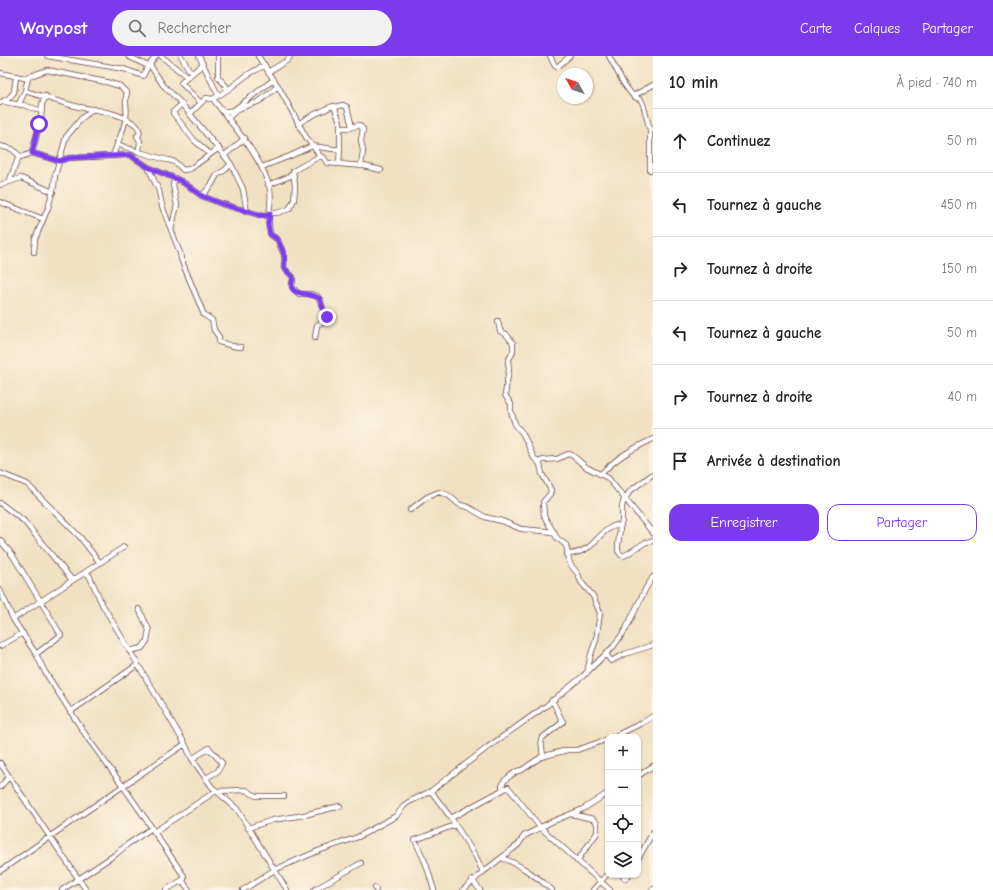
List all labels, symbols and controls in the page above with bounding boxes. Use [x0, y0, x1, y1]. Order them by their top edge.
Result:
search box [112, 10, 392, 46]
text: Waypost [20, 17, 88, 39]
icon: search [126, 17, 148, 39]
text: Rechercher [158, 19, 231, 37]
text: Carte [800, 20, 832, 37]
text: Calques [854, 20, 900, 37]
text: Partager [922, 20, 973, 37]
north arrow [557, 68, 593, 104]
text: 10 min [669, 73, 718, 92]
text: À pied · 740 m [896, 75, 977, 90]
route start [30, 115, 48, 133]
icon: ahead [669, 130, 691, 152]
text: Continuez [707, 132, 770, 150]
text: 50 m [947, 133, 977, 148]
icon: left [669, 194, 691, 216]
text: Tournez à gauche [707, 196, 821, 214]
text: 450 m [941, 197, 977, 212]
icon: right [669, 258, 691, 280]
text: Tournez à droite [707, 260, 812, 278]
text: 150 m [942, 261, 977, 276]
route end [318, 308, 336, 326]
icon: left [669, 322, 691, 344]
text: Tournez à gauche [707, 324, 821, 342]
text: 50 m [947, 325, 977, 340]
icon: right [669, 386, 691, 408]
text: Tournez à droite [707, 388, 812, 406]
text: 40 m [948, 389, 977, 404]
icon: arrive [669, 450, 691, 472]
text: Arrivée à destination [707, 452, 841, 470]
button: Enregistrer [669, 504, 819, 541]
button: Partager [827, 504, 977, 541]
map controls [605, 734, 641, 878]
button: + [605, 734, 641, 770]
button: − [605, 770, 641, 806]
button: locate [605, 806, 641, 842]
button: layers [605, 842, 641, 878]

